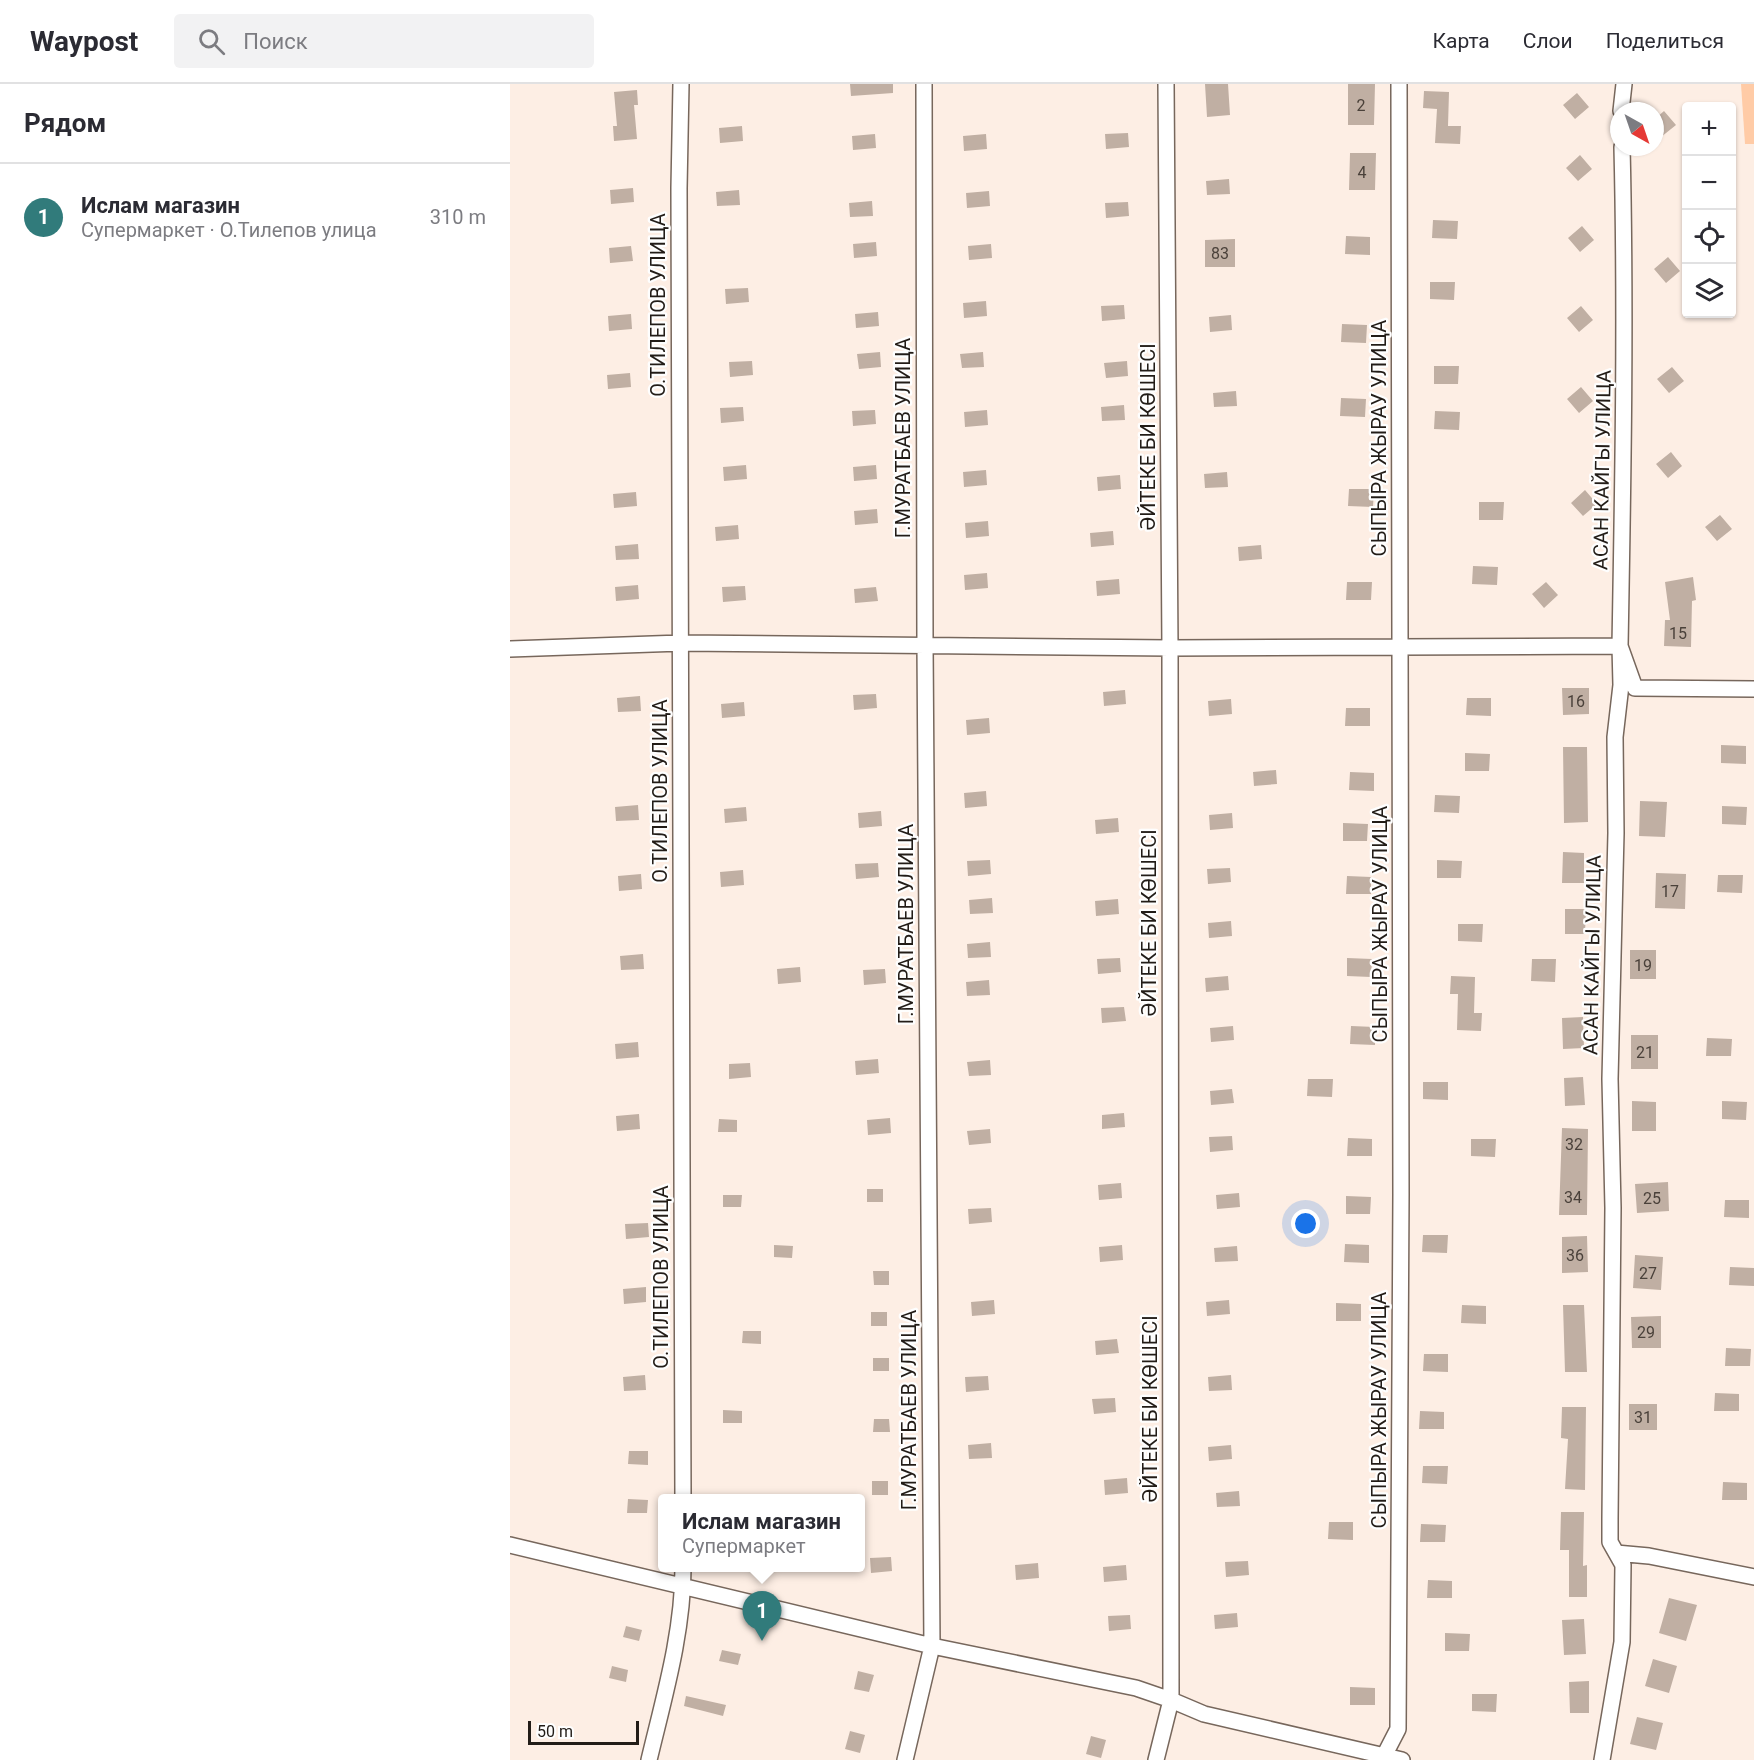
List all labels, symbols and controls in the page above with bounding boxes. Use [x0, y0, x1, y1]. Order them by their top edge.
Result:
search box [174, 14, 594, 68]
text: Waypost [30, 25, 138, 58]
icon: search [195, 25, 228, 58]
text: Поиск [243, 29, 308, 54]
text: Карта [1433, 29, 1490, 53]
text: Слои [1523, 29, 1573, 53]
text: Поделиться [1606, 29, 1724, 53]
house number: 2 [1357, 96, 1366, 115]
north arrow [1610, 102, 1664, 156]
map controls [1682, 102, 1736, 318]
button: + [1682, 102, 1736, 156]
text: Рядом [24, 108, 106, 138]
button: − [1682, 156, 1736, 210]
house number: 4 [1358, 163, 1367, 182]
text: Ислам магазин [81, 193, 240, 218]
text: 1 [38, 205, 49, 229]
text: 310 m [430, 205, 486, 229]
button: locate [1682, 210, 1736, 264]
street label: О.ТИЛЕПОВ УЛИЦА [646, 213, 670, 397]
text: Супермаркет · О.Тилепов улица [81, 218, 377, 242]
house number: 83 [1211, 244, 1229, 263]
button: layers [1682, 264, 1736, 318]
street label: СЫПЫРА ЖЫРАУ УЛИЦА [1367, 320, 1391, 556]
street label: Г.МУРАТБАЕВ УЛИЦА [891, 338, 915, 538]
street label: ӘЙТЕКЕ БИ КӨШЕСІ [1136, 343, 1160, 531]
street label: АСАН КАЙГЫ УЛИЦА [1588, 370, 1616, 570]
house number: 15 [1669, 624, 1687, 643]
house number: 16 [1567, 692, 1585, 711]
street label: О.ТИЛЕПОВ УЛИЦА [648, 699, 672, 883]
street label: СЫПЫРА ЖЫРАУ УЛИЦА [1368, 806, 1392, 1042]
street label: Г.МУРАТБАЕВ УЛИЦА [894, 824, 918, 1024]
street label: ӘЙТЕКЕ БИ КӨШЕСІ [1137, 829, 1161, 1017]
street label: АСАН КАЙГЫ УЛИЦА [1578, 855, 1606, 1055]
house number: 17 [1661, 882, 1679, 901]
house number: 19 [1634, 956, 1652, 975]
house number: 21 [1636, 1043, 1654, 1062]
house number: 32 [1565, 1135, 1583, 1154]
street label: О.ТИЛЕПОВ УЛИЦА [649, 1185, 673, 1369]
house number: 34 [1564, 1188, 1582, 1207]
house number: 25 [1643, 1189, 1661, 1208]
your location [1291, 1209, 1320, 1238]
house number: 36 [1566, 1246, 1584, 1265]
house number: 27 [1639, 1264, 1657, 1283]
street label: СЫПЫРА ЖЫРАУ УЛИЦА [1367, 1292, 1391, 1528]
street label: Г.МУРАТБАЕВ УЛИЦА [897, 1310, 921, 1510]
street label: ӘЙТЕКЕ БИ КӨШЕСІ [1138, 1315, 1162, 1503]
house number: 29 [1637, 1323, 1655, 1342]
house number: 31 [1634, 1408, 1652, 1427]
popup [658, 1494, 865, 1572]
text: Ислам магазин [682, 1509, 841, 1534]
text: Супермаркет [682, 1534, 806, 1558]
pin: 1 [742, 1592, 782, 1641]
scale bar [528, 1718, 639, 1746]
text: 50 m [537, 1722, 573, 1741]

